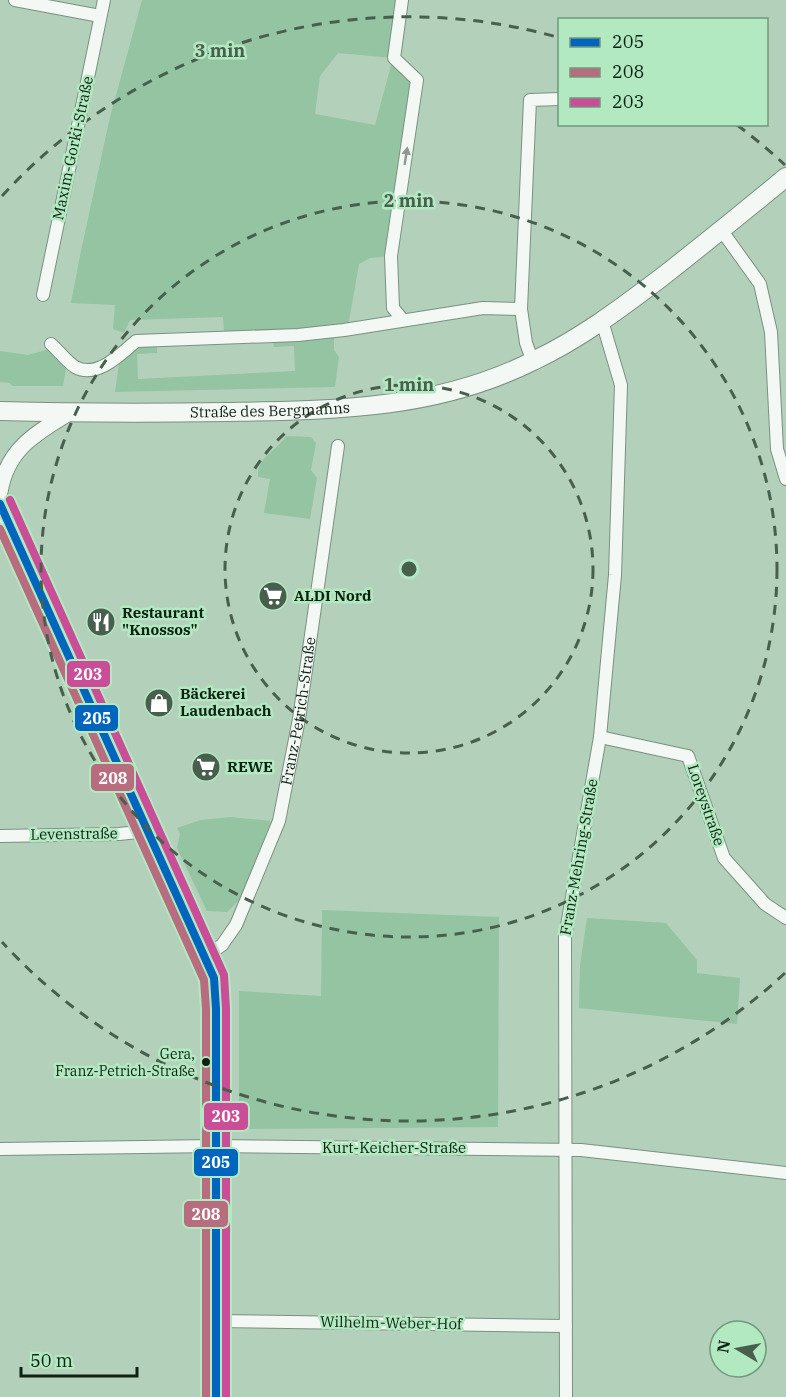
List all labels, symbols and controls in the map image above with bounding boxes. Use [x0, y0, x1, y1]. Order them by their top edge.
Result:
legend [558, 18, 768, 126]
text: 205 [612, 30, 644, 53]
text: 3 min [195, 39, 245, 62]
text: 208 [612, 60, 644, 83]
street label: Maxim-Gorki-Straße [48, 74, 97, 222]
text: 203 [612, 90, 644, 113]
one-way arrow [401, 147, 410, 166]
text: 2 min [384, 189, 434, 212]
text: 1 min [384, 373, 434, 396]
street label: Straße des Bergmanns [190, 398, 351, 421]
centre of rings [399, 559, 419, 579]
supermarket icon: ALDI Nord [257, 580, 289, 612]
place label: ALDI Nord [294, 586, 372, 605]
place label: Restaurant "Knossos" [122, 603, 204, 639]
restaurant icon: Restaurant "Knossos" [85, 606, 117, 638]
street label: Franz-Petrich-Straße [276, 636, 320, 787]
line badge: 203 [66, 660, 111, 688]
text: 203 [74, 664, 102, 684]
place label: Bäckerei Laudenbach [180, 684, 272, 720]
shop icon: Bäckerei Laudenbach [143, 687, 175, 719]
line badge: 205 [74, 704, 119, 732]
text: 205 [83, 708, 111, 728]
supermarket icon: REWE [190, 751, 222, 783]
place label: REWE [227, 757, 273, 776]
street label: Loreystraße [684, 762, 729, 848]
line badge: 208 [90, 763, 135, 792]
text: 208 [99, 768, 128, 788]
street label: Franz-Mehring-Straße [555, 777, 602, 937]
street label: Levenstraße [30, 823, 118, 844]
place label: Gera, Franz-Petrich-Straße [55, 1045, 195, 1080]
marker: Gera, Franz-Petrich-Straße [200, 1056, 212, 1068]
line badge: 203 [203, 1102, 249, 1131]
text: 203 [212, 1106, 240, 1126]
street label: Kurt-Keicher-Straße [322, 1138, 466, 1157]
line badge: 205 [193, 1148, 239, 1177]
text: 205 [202, 1152, 230, 1172]
line badge: 208 [183, 1200, 229, 1228]
text: 208 [192, 1204, 221, 1224]
street label: Wilhelm-Weber-Hof [320, 1312, 463, 1333]
north arrow [708, 1319, 768, 1379]
text: N [712, 1338, 734, 1354]
scale bar [21, 1340, 136, 1378]
text: 50 m [30, 1349, 73, 1372]

